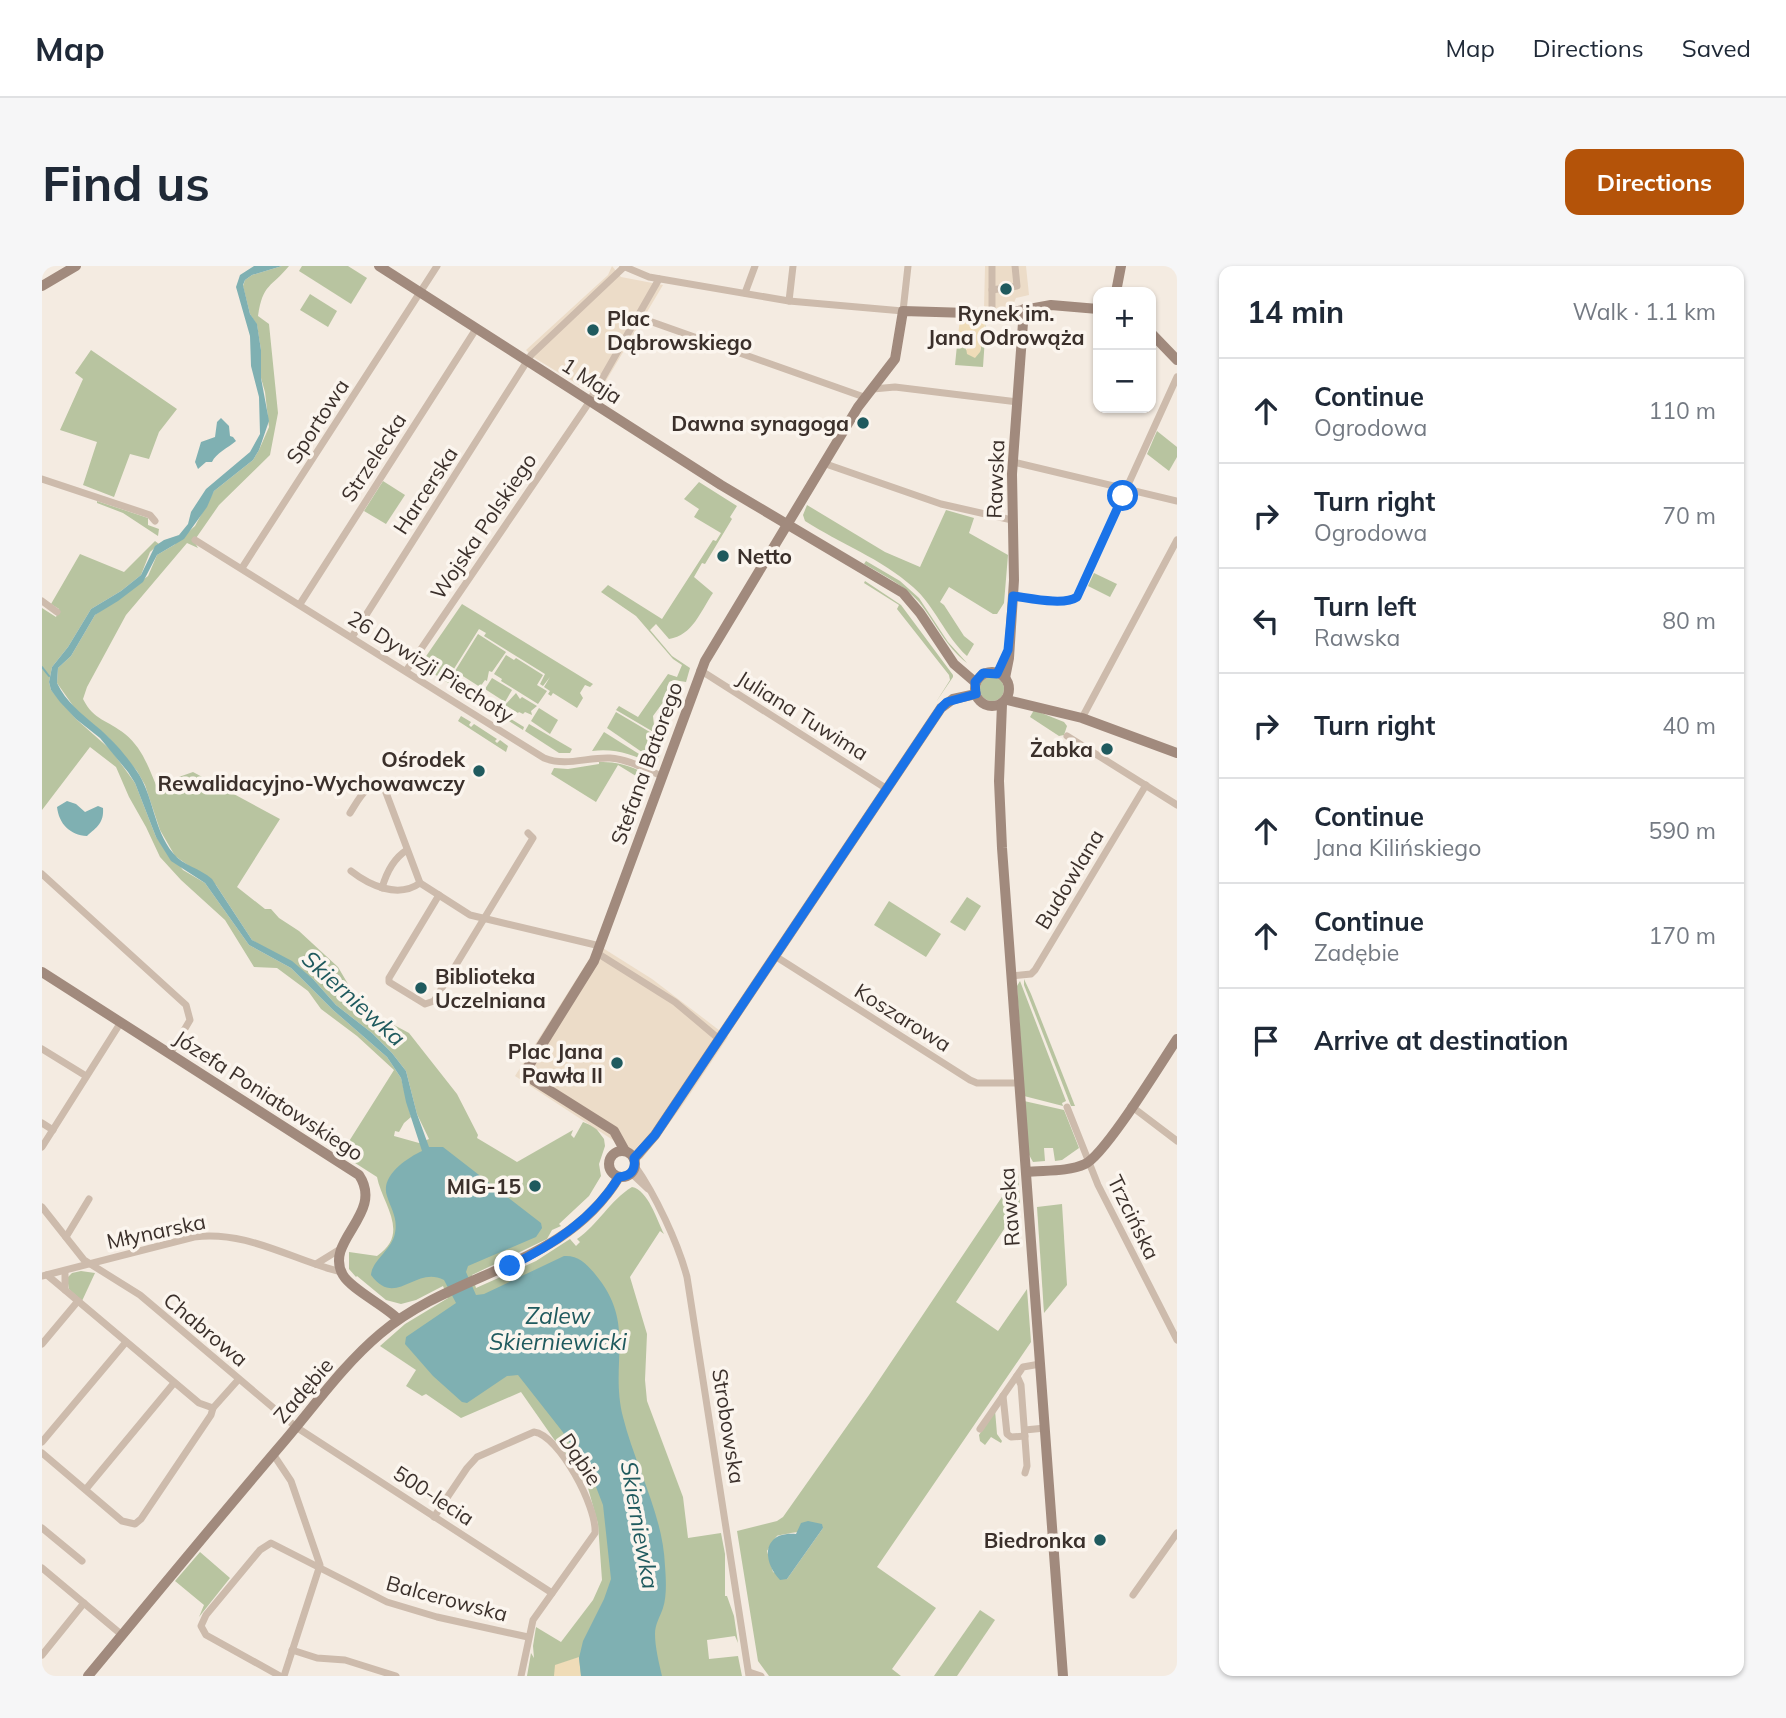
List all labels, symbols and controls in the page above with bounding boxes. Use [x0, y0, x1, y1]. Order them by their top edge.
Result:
text: Map [35, 28, 105, 69]
text: Map [1445, 33, 1495, 63]
text: Directions [1533, 33, 1644, 63]
text: Saved [1682, 33, 1751, 63]
button: Directions [1565, 149, 1744, 215]
text: Find us [42, 152, 210, 213]
marker: Rynek im. Jana Odrowąża [998, 281, 1014, 297]
map controls [1093, 287, 1156, 413]
button: + [1093, 287, 1156, 350]
text: 14 min [1247, 293, 1344, 331]
text: Walk · 1.1 km [1572, 297, 1716, 326]
place label: Rynek im. Jana Odrowąża [927, 300, 1085, 350]
place label: Plac Dąbrowskiego [607, 305, 752, 355]
marker: Plac Dąbrowskiego [585, 322, 601, 338]
button: − [1093, 350, 1156, 413]
street label: 1 Maja [557, 351, 627, 409]
street label: Sportowa [280, 374, 354, 468]
text: Continue [1314, 380, 1424, 413]
icon: ahead [1247, 392, 1285, 430]
text: 110 m [1648, 396, 1716, 425]
street label: Strzelecka [335, 408, 411, 506]
place label: Dawna synagoga [671, 410, 849, 436]
text: Ogrodowa [1314, 413, 1427, 442]
marker: Dawna synagoga [855, 415, 871, 431]
street label: Rawska [981, 439, 1009, 519]
street label: Harcerska [387, 441, 463, 539]
street label: Wojska Polskiego [424, 448, 542, 604]
route start [1107, 480, 1138, 511]
text: Turn right [1314, 485, 1435, 518]
icon: right [1247, 497, 1285, 535]
text: 70 m [1662, 501, 1716, 530]
text: Ogrodowa [1314, 518, 1427, 547]
place label: Netto [737, 543, 792, 569]
marker: Netto [715, 548, 731, 564]
text: Turn left [1314, 590, 1416, 623]
icon: left [1247, 602, 1285, 640]
street label: 26 Dywizji Piechoty [343, 604, 519, 728]
text: 80 m [1662, 606, 1716, 635]
text: Rawska [1314, 623, 1400, 652]
street label: Juliana Tuwima [733, 664, 873, 766]
street label: Stefana Batorego [604, 678, 688, 848]
icon: right [1247, 707, 1285, 745]
text: Turn right [1314, 709, 1435, 742]
text: 40 m [1662, 711, 1716, 740]
place label: Żabka [1030, 736, 1093, 762]
marker: Żabka [1099, 741, 1115, 757]
place label: Ośrodek Rewalidacyjno-Wychowawczy [158, 746, 466, 796]
marker: Ośrodek Rewalidacyjno-Wychowawczy [471, 763, 487, 779]
text: Continue [1314, 800, 1424, 833]
icon: ahead [1247, 812, 1285, 850]
text: 590 m [1648, 816, 1716, 845]
street label: Budowlana [1029, 824, 1109, 934]
text: Jana Kilińskiego [1314, 833, 1481, 862]
text: Continue [1314, 905, 1424, 938]
icon: ahead [1247, 917, 1285, 955]
text: 170 m [1648, 921, 1716, 950]
text: Zadębie [1314, 938, 1399, 967]
water label: Skierniewka [296, 944, 412, 1052]
place label: Biblioteka Uczelniana [435, 963, 546, 1013]
street label: Koszarowa [850, 977, 956, 1057]
marker: Biblioteka Uczelniana [413, 980, 429, 996]
icon: arrive [1247, 1022, 1285, 1060]
street label: Józefa Poniatowskiego [169, 1024, 369, 1166]
text: Arrive at destination [1314, 1024, 1569, 1057]
place label: Plac Jana Pawła II [508, 1038, 603, 1088]
marker: Plac Jana Pawła II [609, 1055, 625, 1071]
street label: Rawska [993, 1167, 1025, 1247]
street label: Trzcińska [1102, 1170, 1166, 1264]
place label: MIG-15 [447, 1173, 521, 1199]
marker: MIG-15 [527, 1178, 543, 1194]
street label: Młynarska [104, 1208, 208, 1254]
route end [494, 1250, 525, 1281]
street label: Chabrowa [159, 1286, 253, 1372]
water label: Zalew Skierniewicki [489, 1301, 628, 1356]
street label: Zadębie [268, 1352, 338, 1428]
street label: Strobowska [707, 1367, 751, 1485]
street label: Dąbie [554, 1428, 608, 1490]
street label: 500-lecia [389, 1459, 479, 1531]
water label: Skierniewka [614, 1459, 666, 1591]
place label: Biedronka [984, 1527, 1086, 1553]
marker: Biedronka [1092, 1532, 1108, 1548]
street label: Balcerowska [383, 1569, 511, 1627]

